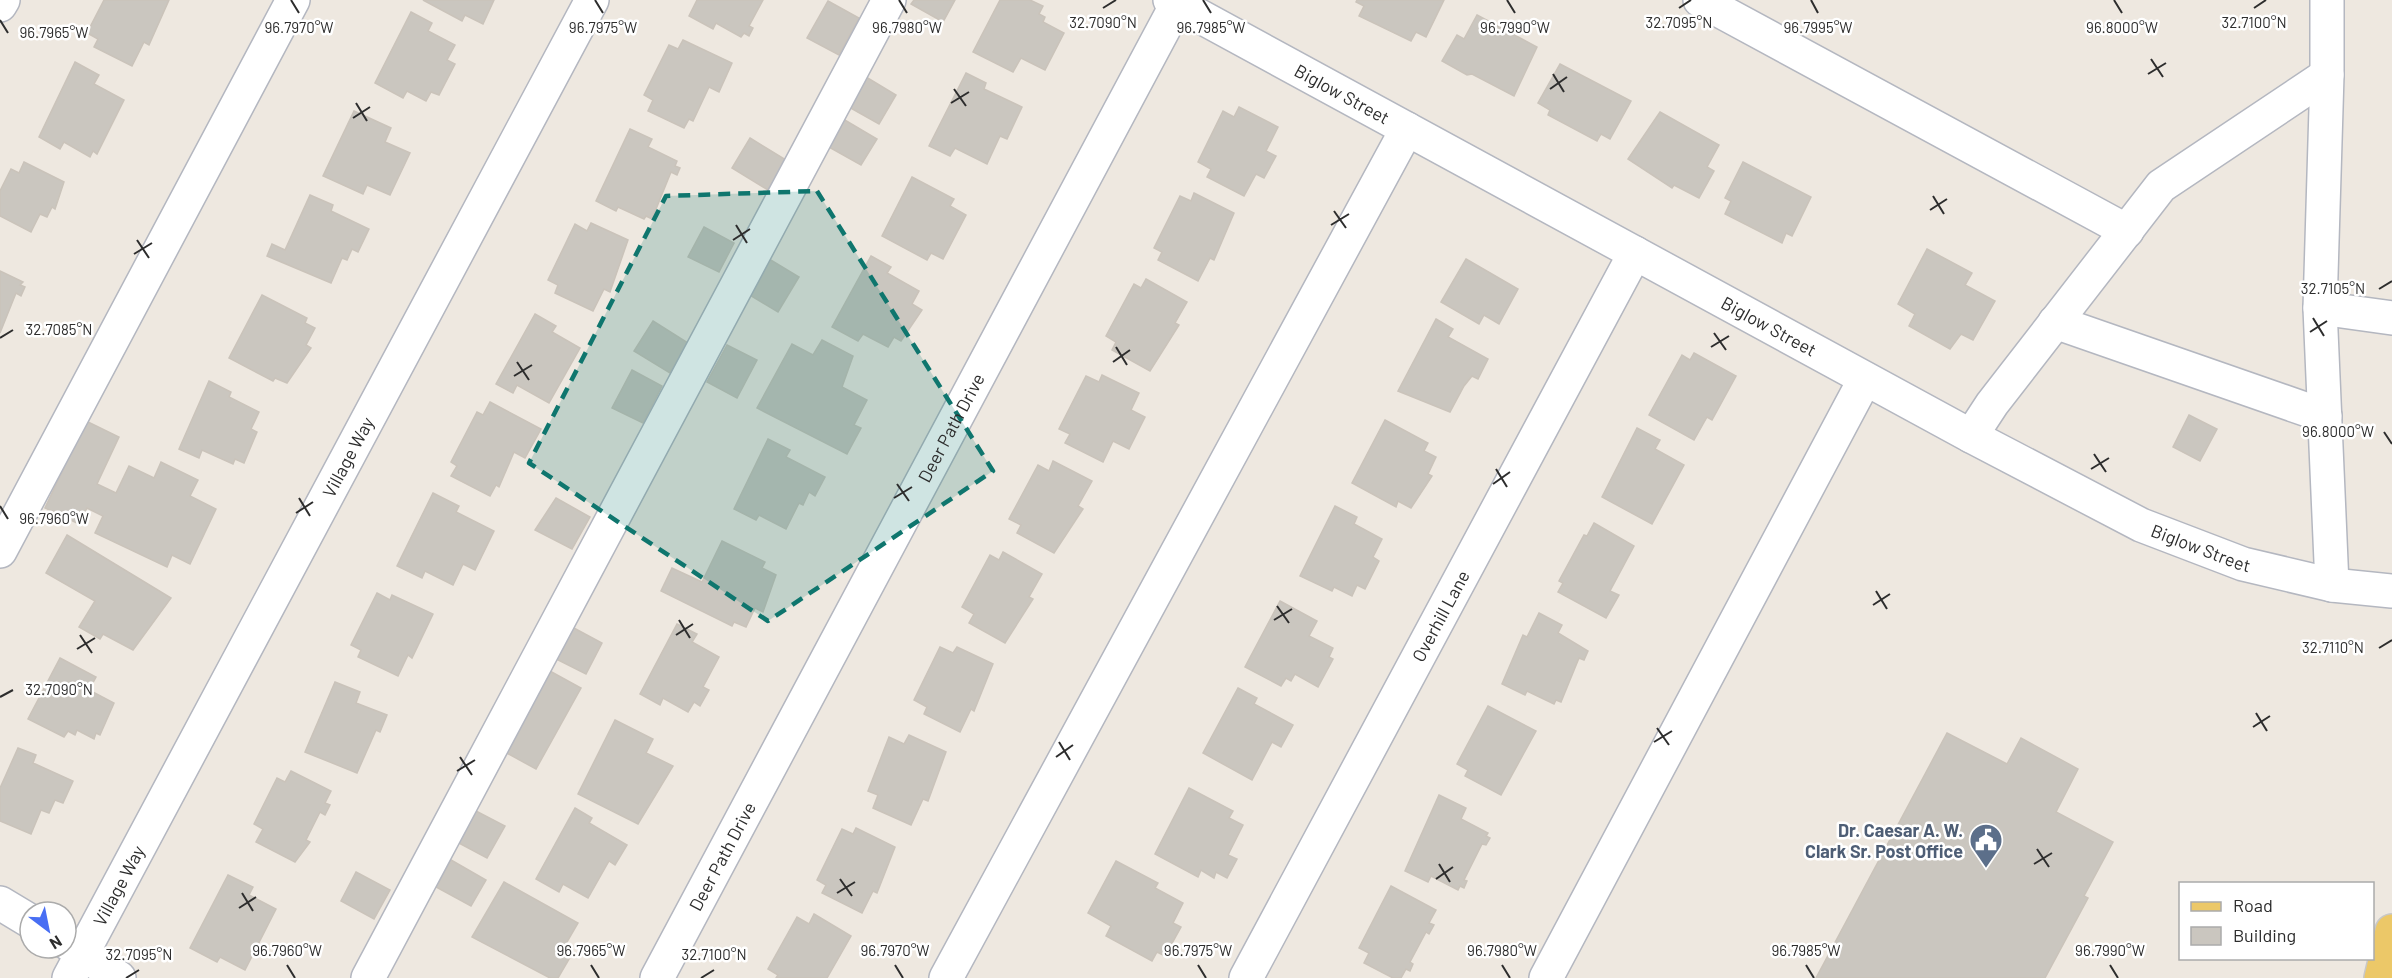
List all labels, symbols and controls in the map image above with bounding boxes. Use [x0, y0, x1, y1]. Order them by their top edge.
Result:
text: 32.7090°N [1069, 13, 1137, 31]
text: 32.7095°N [1646, 13, 1712, 31]
text: 32.7100°N [2221, 13, 2287, 31]
text: 96.7970°W [264, 18, 334, 36]
text: 96.7975°W [569, 18, 637, 36]
text: 96.7980°W [872, 18, 942, 36]
text: 96.7985°W [1176, 18, 1246, 36]
text: 96.7990°W [1480, 18, 1550, 36]
text: 96.7995°W [1783, 18, 1853, 36]
text: 96.8000°W [2086, 18, 2158, 36]
text: 96.7965°W [20, 23, 88, 41]
street label: Biglow Street [1291, 59, 1393, 128]
text: 32.7105°N [2301, 279, 2365, 297]
street label: Biglow Street [1718, 291, 1820, 361]
text: 32.7085°N [26, 320, 92, 338]
street label: Deer Path Drive [913, 369, 989, 486]
street label: Village Way [317, 413, 378, 501]
text: 96.8000°W [2302, 422, 2374, 440]
text: 96.7960°W [19, 509, 89, 527]
street label: Biglow Street [2148, 519, 2253, 576]
street label: Overhill Lane [1407, 566, 1474, 665]
text: 32.7110°N [2302, 638, 2364, 656]
text: 32.7090°N [25, 680, 93, 698]
street label: Deer Path Drive [684, 798, 760, 914]
place label: Dr. Caesar A. W. Clark Sr. Post Office [1805, 819, 1963, 862]
public building icon: Dr. Caesar A. W. Clark Sr. Post Office [1968, 822, 2004, 869]
street label: Village Way [88, 841, 149, 929]
legend [2179, 882, 2374, 960]
text: Road [2233, 894, 2273, 916]
north arrow [18, 900, 78, 960]
text: Building [2233, 924, 2296, 946]
text: N [47, 932, 66, 954]
text: 96.7960°W [252, 941, 322, 959]
text: 96.7965°W [557, 941, 625, 959]
text: 96.7970°W [860, 941, 930, 959]
text: 96.7975°W [1164, 941, 1232, 959]
text: 96.7980°W [1467, 941, 1537, 959]
text: 96.7985°W [1771, 941, 1841, 959]
text: 96.7990°W [2075, 941, 2145, 959]
text: 32.7095°N [106, 945, 172, 963]
text: 32.7100°N [681, 945, 747, 963]

